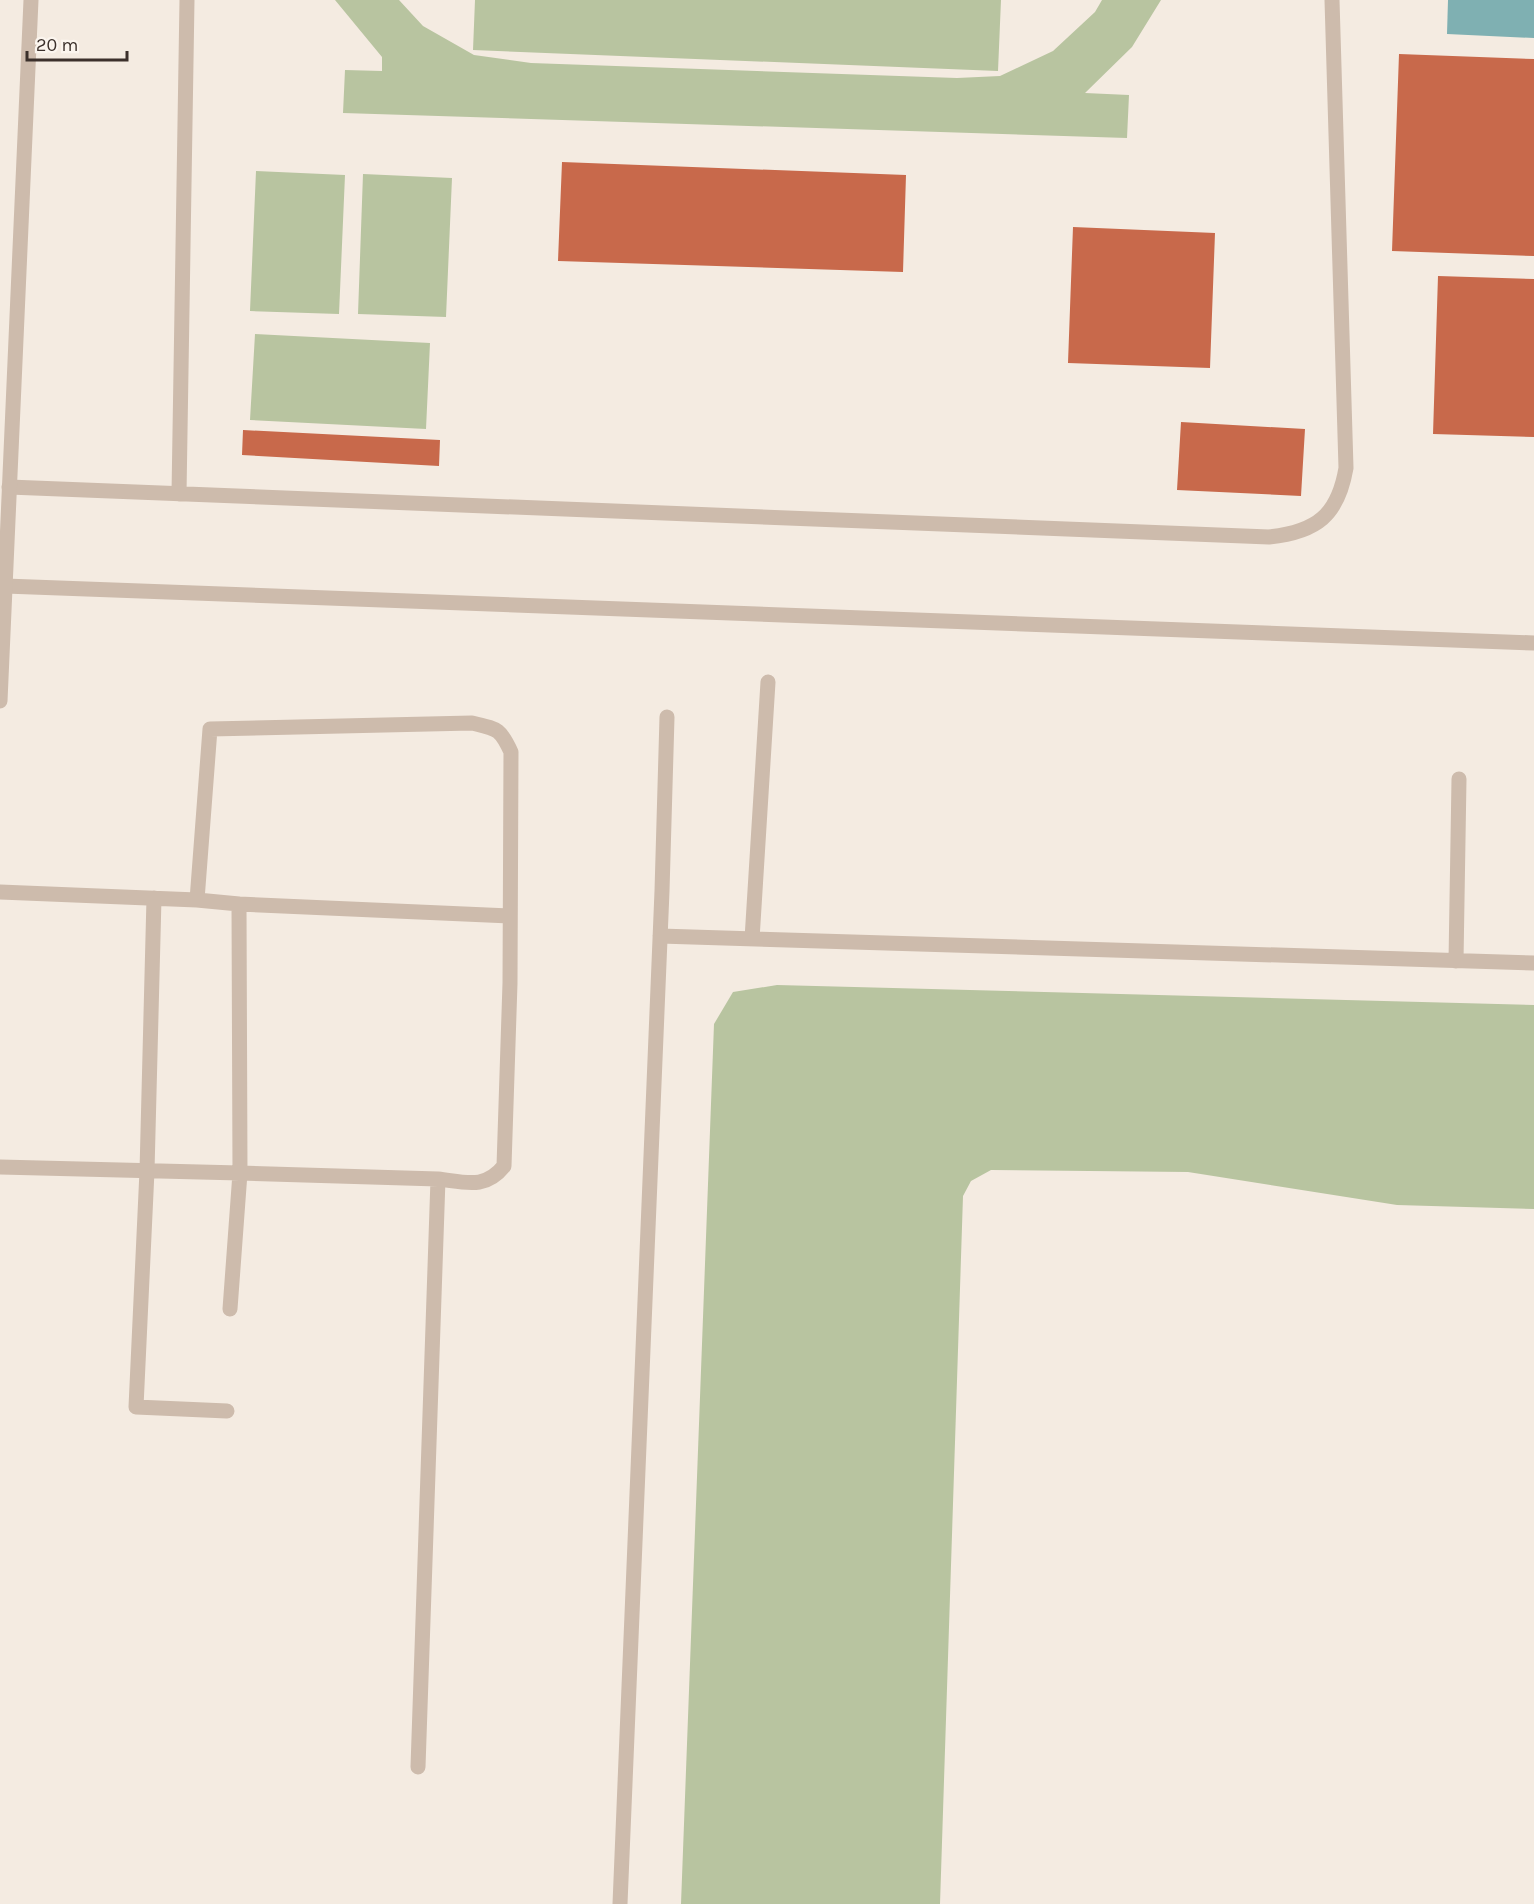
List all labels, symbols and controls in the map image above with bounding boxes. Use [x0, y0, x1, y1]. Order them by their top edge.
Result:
scale bar [27, 24, 128, 62]
text: 20 m [36, 34, 78, 56]

